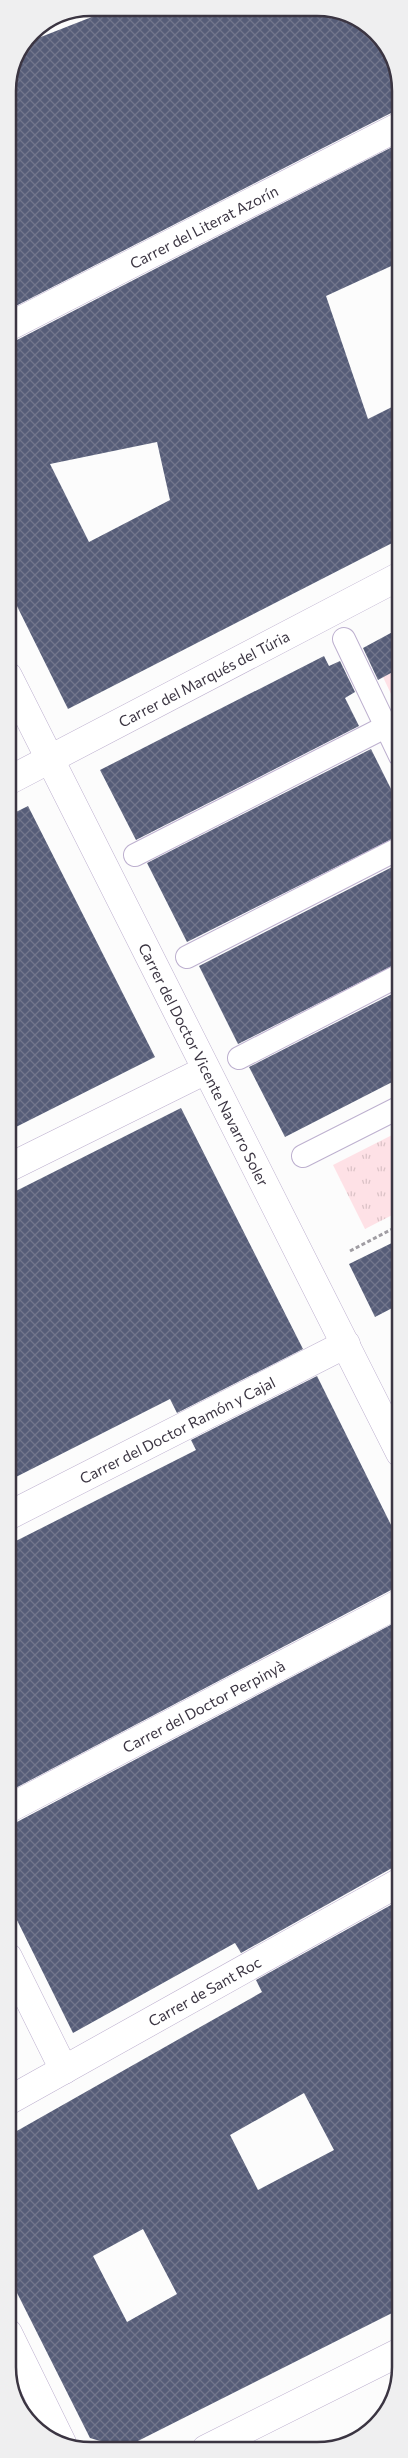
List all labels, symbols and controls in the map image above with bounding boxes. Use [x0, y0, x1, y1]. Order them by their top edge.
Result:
street label: Carrer del Literat Azorín [127, 181, 281, 272]
street label: Carrer del Marqués del Túria [115, 627, 292, 731]
street label: Carrer del Doctor Vicente Navarro Soler [135, 940, 273, 1189]
street label: Carrer del Doctor Ramón y Cajal [77, 1373, 278, 1487]
street label: Carrer del Doctor Perpinyà [119, 1656, 288, 1756]
street label: Carrer de Sant Roc [145, 1953, 264, 2030]

